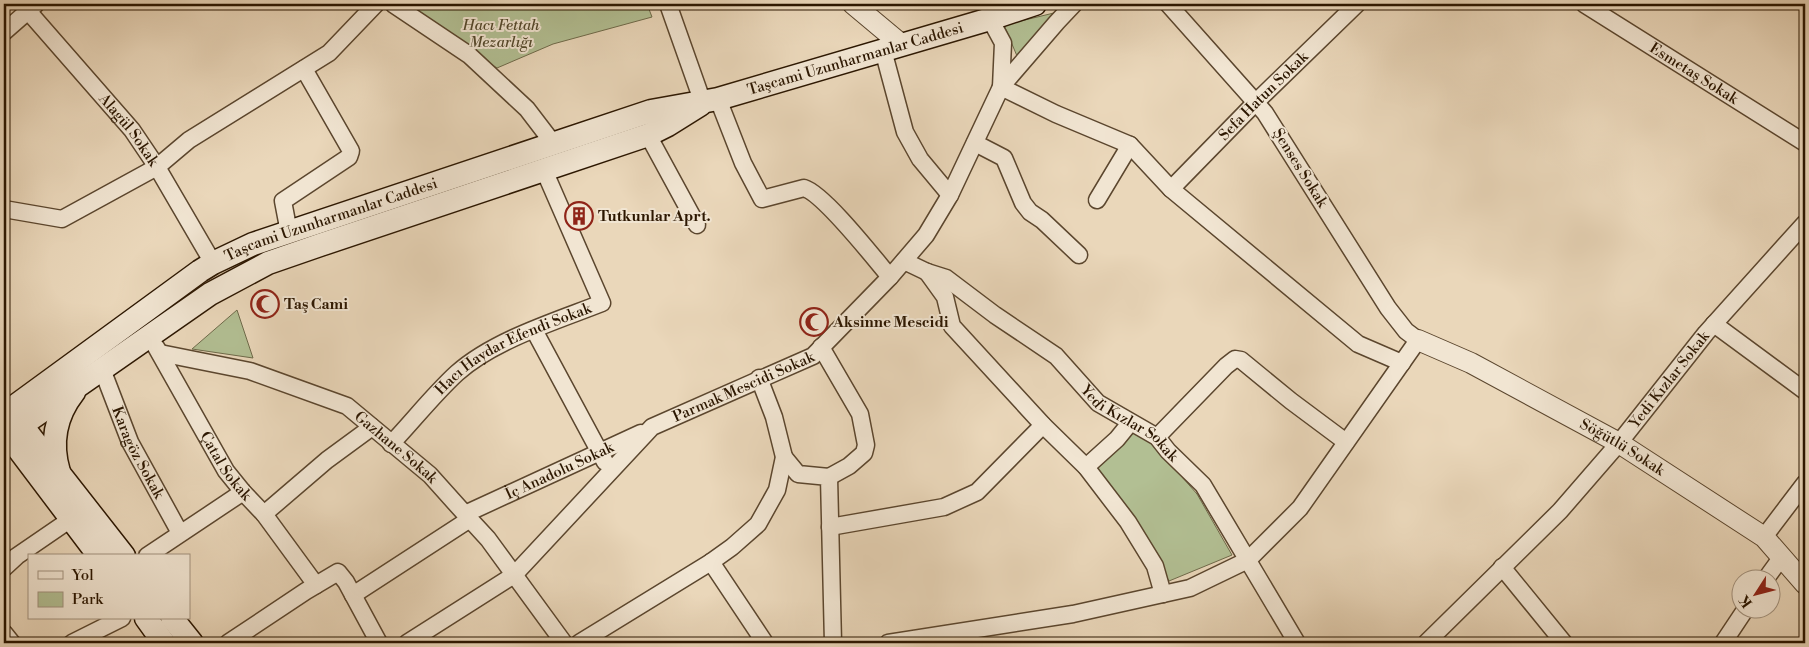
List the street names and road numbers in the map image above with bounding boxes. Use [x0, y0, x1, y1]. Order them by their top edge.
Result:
street label: Taşcami Uzunharmanlar Caddesi [745, 18, 966, 99]
street label: Esmetaş Sokak [1646, 38, 1743, 109]
street label: Sefa Hatun Sokak [1214, 47, 1313, 144]
street label: Alagül Sokak [94, 89, 164, 171]
street label: Şenses Sokak [1268, 125, 1332, 212]
street label: Taşcami Uzunharmanlar Caddesi [221, 174, 440, 266]
street label: Hacı Haydar Efendi Sokak [431, 298, 595, 399]
street label: Yedi Kızlar Sokak [1624, 326, 1714, 433]
street label: Parmak Mescidi Sokak [670, 347, 818, 426]
street label: Yedi Kızlar Sokak [1076, 380, 1183, 466]
street label: Karagöz Sokak [108, 404, 169, 503]
street label: Gazhane Sokak [351, 407, 443, 488]
street label: Söğütlü Sokak [1577, 414, 1670, 480]
street label: Çatal Sokak [196, 428, 256, 505]
street label: İç Anadolu Sokak [502, 437, 618, 504]

